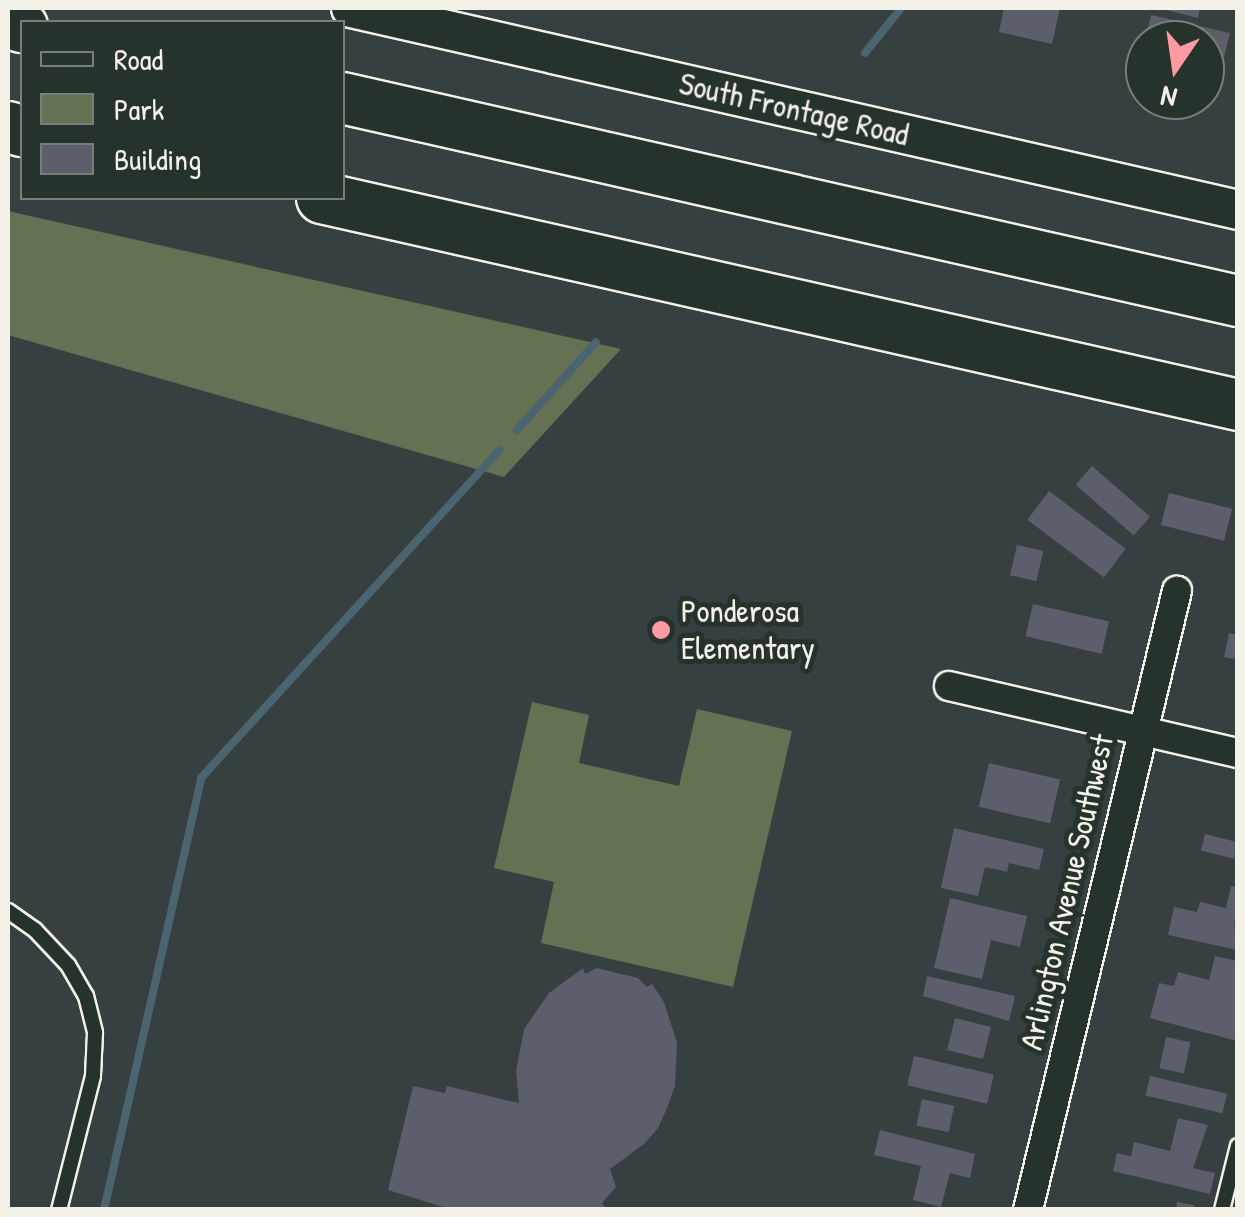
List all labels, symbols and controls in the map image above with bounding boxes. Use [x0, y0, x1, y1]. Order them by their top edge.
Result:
legend [20, 20, 345, 200]
north arrow [1125, 20, 1225, 120]
text: Road [114, 39, 163, 79]
street label: South Frontage Road [676, 64, 912, 154]
text: N [1157, 77, 1180, 117]
text: Park [114, 89, 164, 129]
text: Building [114, 139, 201, 179]
place label: Ponderosa Elementary [681, 593, 815, 668]
marker: Ponderosa Elementary [650, 619, 672, 641]
street label: Arlington Avenue Southwest [1012, 731, 1122, 1053]

